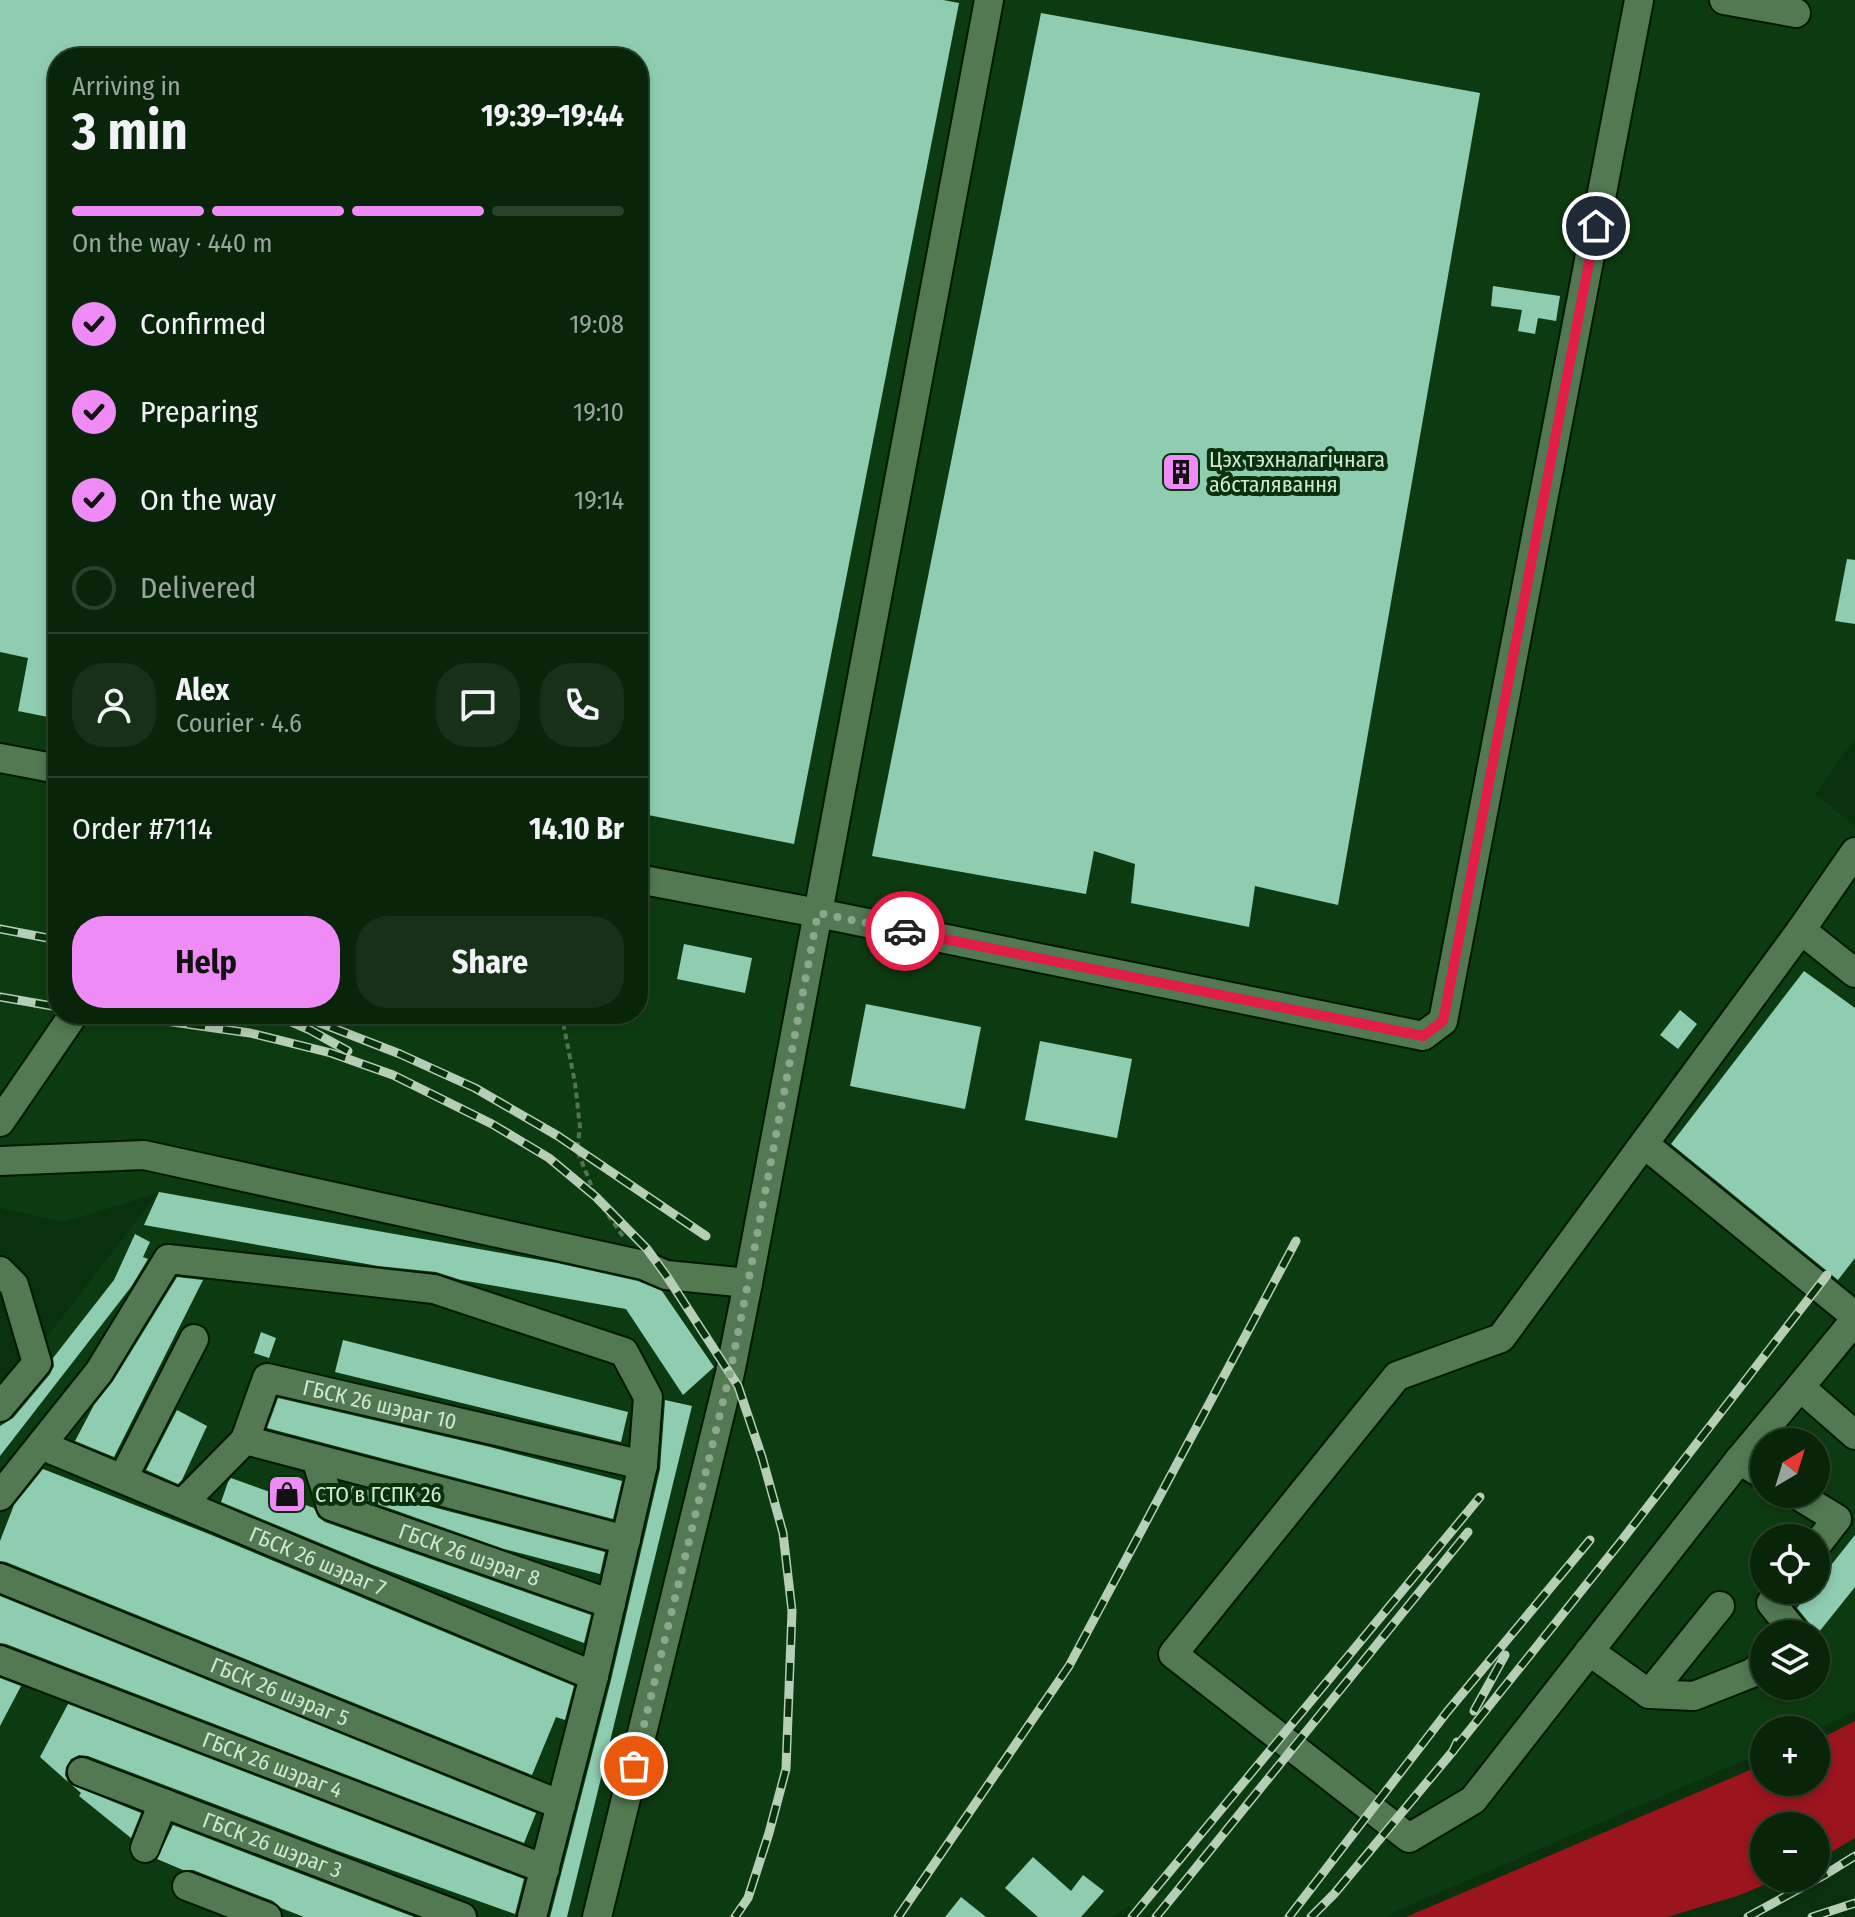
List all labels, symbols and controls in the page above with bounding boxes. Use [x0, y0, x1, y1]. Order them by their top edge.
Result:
text: Arriving in [72, 71, 181, 102]
text: 19:39–19:44 [481, 98, 624, 134]
text: 3 min [72, 100, 188, 163]
pin [1562, 192, 1630, 260]
icon: home [1574, 204, 1618, 248]
text: On the way · 440 m [72, 228, 273, 259]
icon: check [72, 302, 116, 346]
text: Confirmed [140, 306, 266, 342]
text: 19:08 [569, 309, 624, 340]
icon: check [72, 390, 116, 434]
text: Preparing [140, 394, 258, 430]
text: 19:10 [573, 397, 624, 428]
place label: Цэх тэхналагічнага абсталявання [1209, 446, 1385, 498]
building icon: Цэх тэхналагічнага абсталявання [1160, 451, 1202, 493]
icon: check [72, 478, 116, 522]
text: On the way [140, 482, 276, 518]
text: 19:14 [574, 485, 624, 516]
text: Delivered [140, 570, 256, 606]
button: person [72, 663, 156, 747]
button: chat [436, 663, 520, 747]
button: phone [540, 663, 624, 747]
text: Alex [176, 672, 229, 708]
text: Courier · 4.6 [176, 708, 302, 739]
text: Order #7114 [72, 811, 212, 847]
text: 14.10 Br [529, 811, 624, 847]
courier [865, 891, 945, 971]
icon: car [883, 909, 927, 953]
button: Help [72, 916, 340, 1008]
button: Share [356, 916, 624, 1008]
street label: ГБСК 26 шэраг 10 [300, 1374, 459, 1435]
north arrow [1750, 1428, 1830, 1508]
map controls [1750, 1428, 1830, 1892]
shop icon: СТО в ГСПК 26 [266, 1473, 308, 1515]
place label: СТО в ГСПК 26 [315, 1481, 442, 1508]
street label: ГБСК 26 шэраг 8 [395, 1518, 544, 1592]
street label: ГБСК 26 шэраг 7 [245, 1521, 390, 1602]
button: locate [1750, 1524, 1830, 1604]
button: layers [1750, 1620, 1830, 1700]
street label: ГБСК 26 шэраг 5 [207, 1652, 353, 1732]
button: + [1750, 1716, 1830, 1796]
street label: ГБСК 26 шэраг 4 [199, 1726, 347, 1804]
pin [600, 1732, 668, 1800]
icon: bag [612, 1744, 656, 1788]
street label: ГБСК 26 шэраг 3 [199, 1806, 346, 1884]
button: − [1750, 1812, 1830, 1892]

